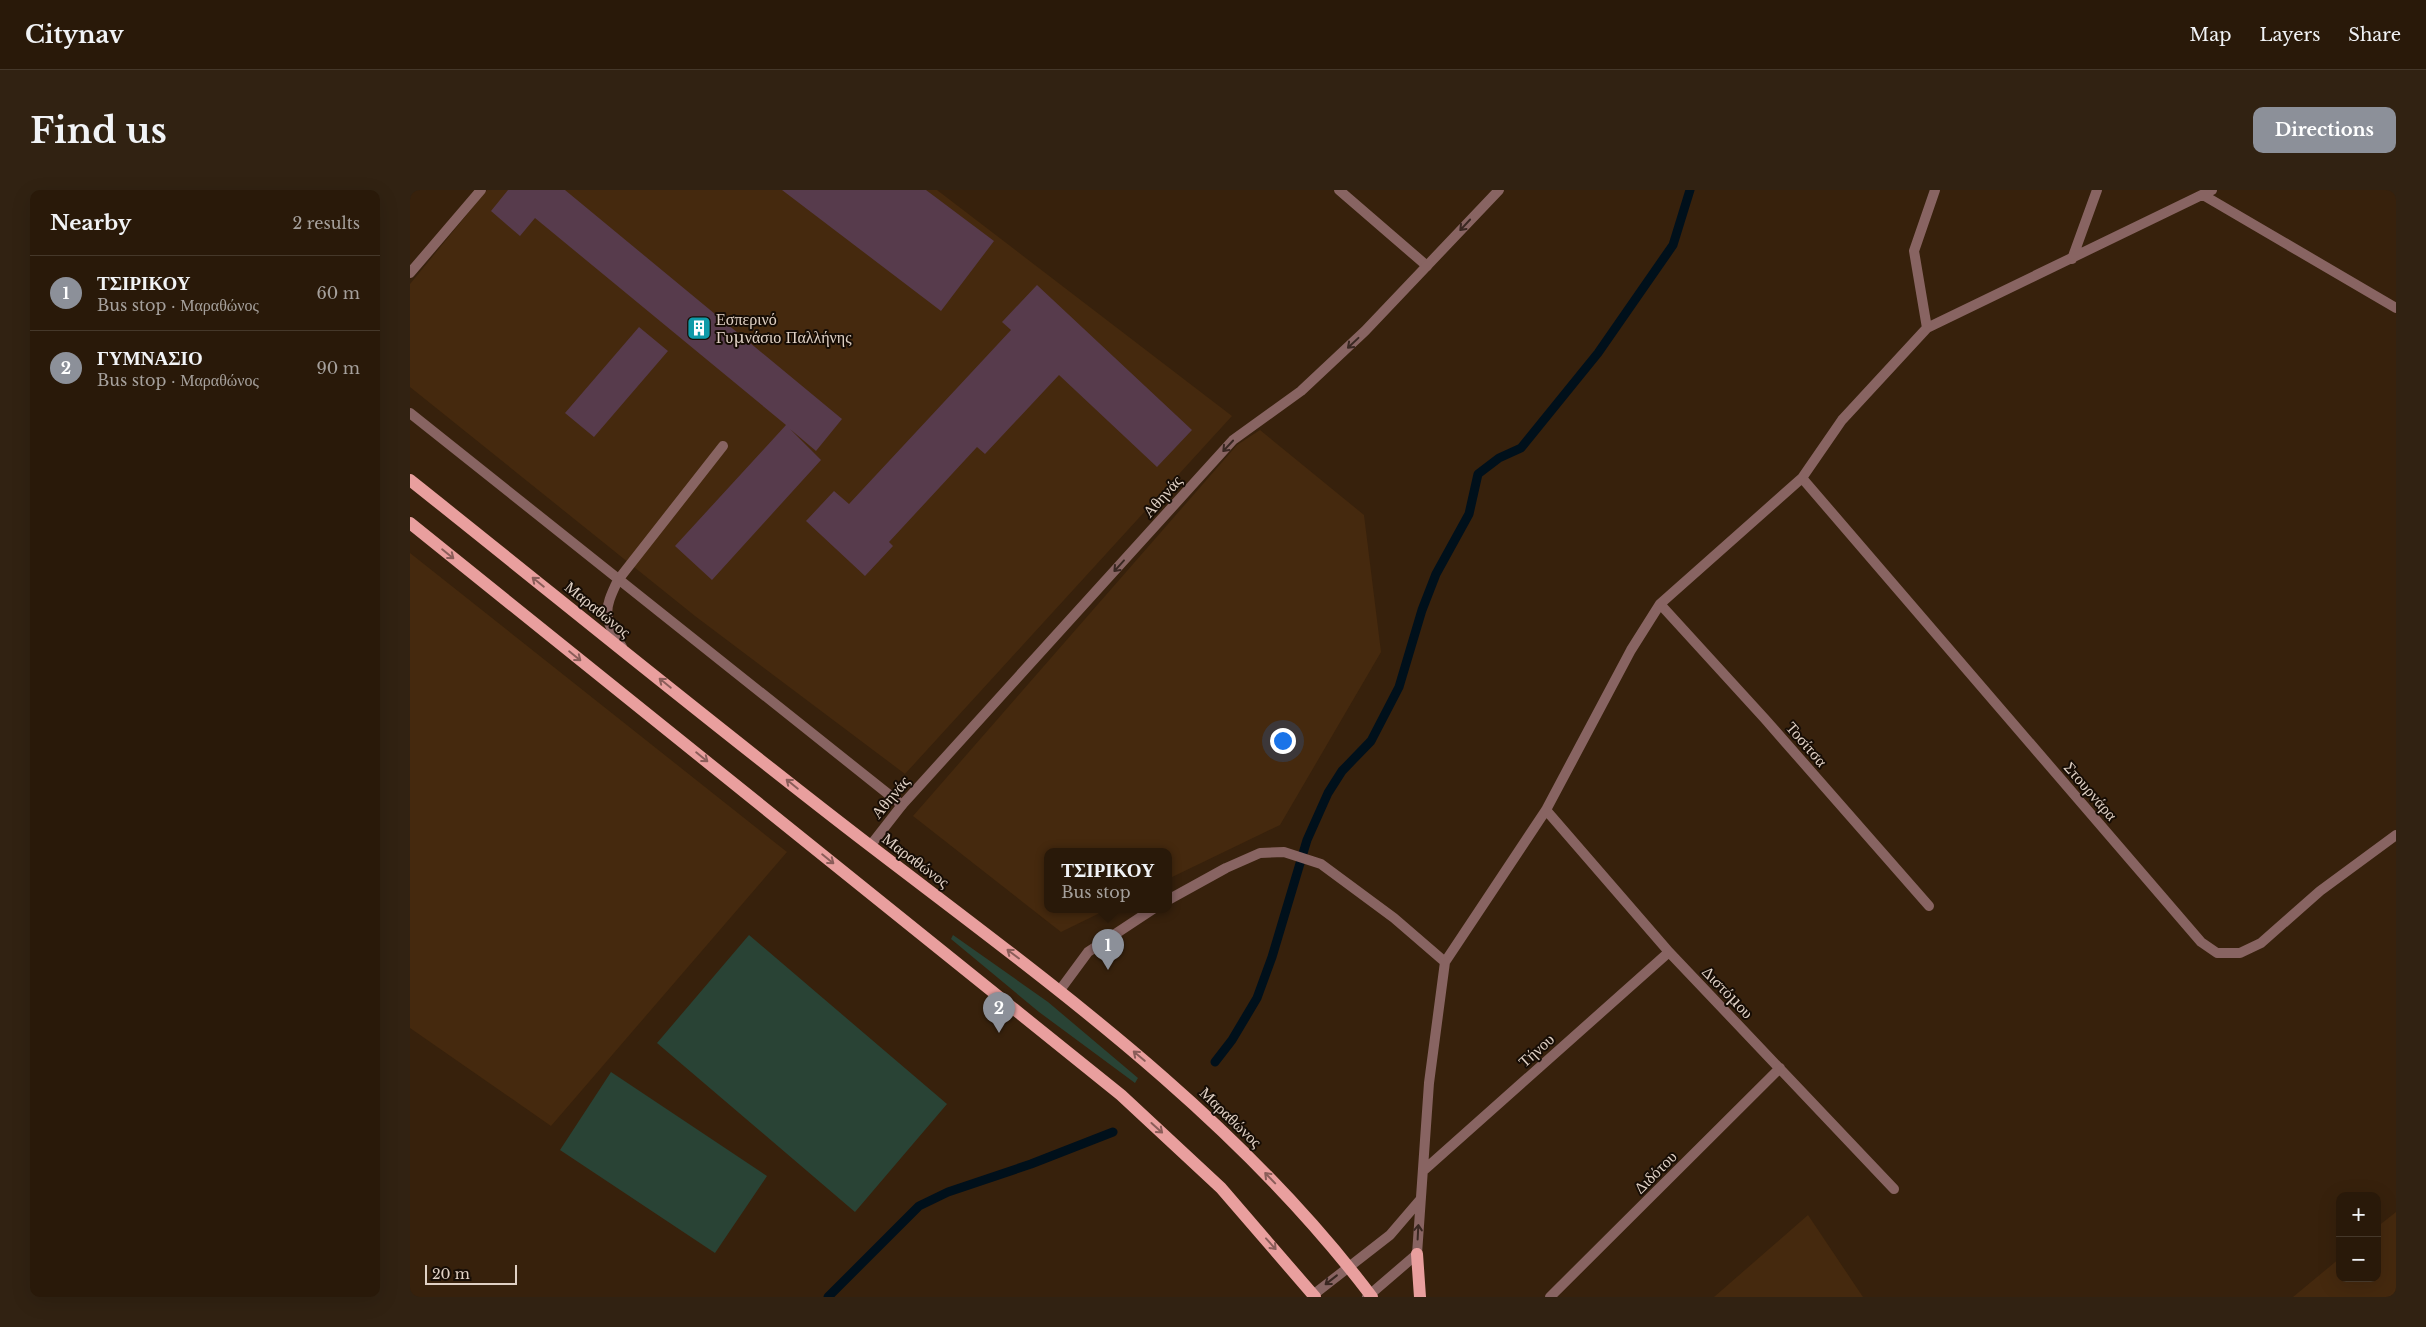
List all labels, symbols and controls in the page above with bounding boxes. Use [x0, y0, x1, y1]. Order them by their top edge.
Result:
text: Citynav [25, 20, 124, 49]
text: Map [2190, 24, 2231, 46]
text: Layers [2259, 24, 2320, 46]
text: Share [2348, 24, 2401, 46]
button: Directions [2253, 107, 2396, 153]
text: Find us [30, 109, 167, 152]
text: Nearby [50, 210, 131, 236]
text: 2 results [292, 213, 360, 233]
one-way arrow [1459, 219, 1471, 232]
text: ΤΣΙΡΙΚΟΥ [97, 272, 190, 295]
text: 1 [63, 283, 69, 303]
text: 60 m [317, 283, 360, 303]
text: Bus stop · Μαραθώνος [97, 295, 259, 315]
place label: Εσπερινό Γυμνάσιο Παλλήνης [716, 309, 852, 347]
building icon: Εσπερινό Γυμνάσιο Παλλήνης [686, 315, 712, 341]
one-way arrow [1347, 337, 1359, 349]
text: ΓΥΜΝΑΣΙΟ [97, 347, 203, 370]
text: 2 [61, 358, 71, 378]
text: 90 m [317, 358, 360, 378]
text: Bus stop · Μαραθώνος [97, 370, 259, 390]
one-way arrow [1222, 440, 1234, 453]
street label: Αθηνάς [1138, 470, 1186, 521]
one-way arrow [441, 548, 454, 559]
one-way arrow [1113, 560, 1125, 573]
one-way arrow [532, 576, 545, 587]
street label: Μαραθώνος [561, 576, 635, 642]
one-way arrow [568, 650, 581, 661]
one-way arrow [659, 678, 672, 689]
street label: Τοσίτσα [1782, 717, 1832, 771]
your location [1270, 728, 1296, 754]
one-way arrow [695, 752, 708, 763]
street label: Στουρνάρα [2060, 758, 2122, 825]
street label: Αθηνάς [866, 771, 914, 822]
one-way arrow [786, 779, 799, 790]
street label: Μαραθώνος [879, 828, 954, 892]
popup [1044, 848, 1172, 913]
one-way arrow [822, 853, 835, 864]
text: ΤΣΙΡΙΚΟΥ [1061, 859, 1155, 882]
text: Bus stop [1061, 882, 1131, 902]
pin: 1 [1092, 929, 1124, 970]
one-way arrow [1007, 948, 1020, 959]
street label: Διστόμου [1698, 962, 1758, 1022]
pin: 2 [983, 992, 1015, 1033]
street label: Τήνου [1514, 1029, 1558, 1071]
one-way arrow [1133, 1050, 1146, 1061]
street label: Μαραθώνος [1196, 1082, 1267, 1152]
one-way arrow [1151, 1122, 1164, 1133]
street label: Διδότου [1629, 1146, 1681, 1198]
one-way arrow [1264, 1172, 1276, 1184]
map controls [2336, 1192, 2381, 1282]
button: + [2336, 1192, 2381, 1237]
one-way arrow [1413, 1224, 1422, 1240]
one-way arrow [1265, 1237, 1276, 1250]
button: − [2336, 1237, 2381, 1282]
scale bar [425, 1262, 518, 1285]
text: 20 m [432, 1265, 470, 1283]
one-way arrow [1325, 1275, 1338, 1286]

